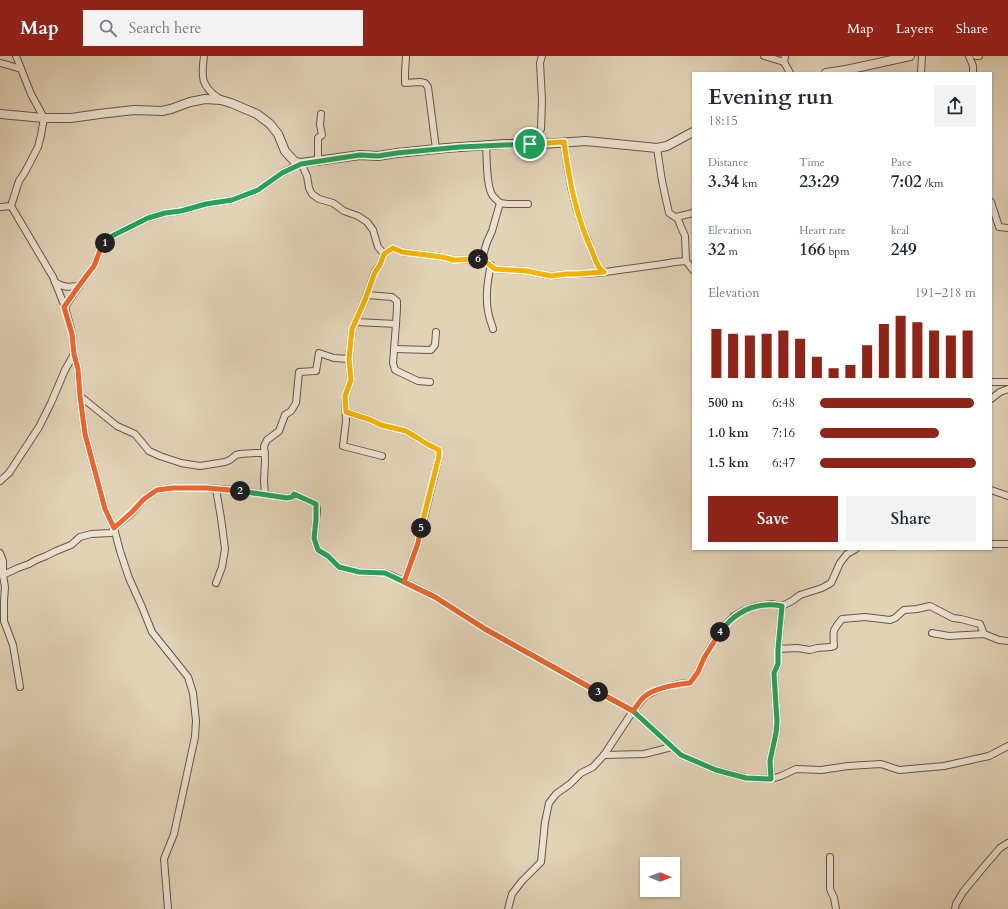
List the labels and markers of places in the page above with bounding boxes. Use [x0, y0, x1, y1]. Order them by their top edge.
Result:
pin [513, 127, 547, 161]
pin: 1 [95, 233, 115, 253]
pin: 6 [468, 249, 488, 269]
pin: 2 [230, 481, 250, 501]
pin: 5 [411, 518, 431, 538]
pin: 4 [710, 622, 730, 642]
pin: 3 [588, 682, 608, 702]

